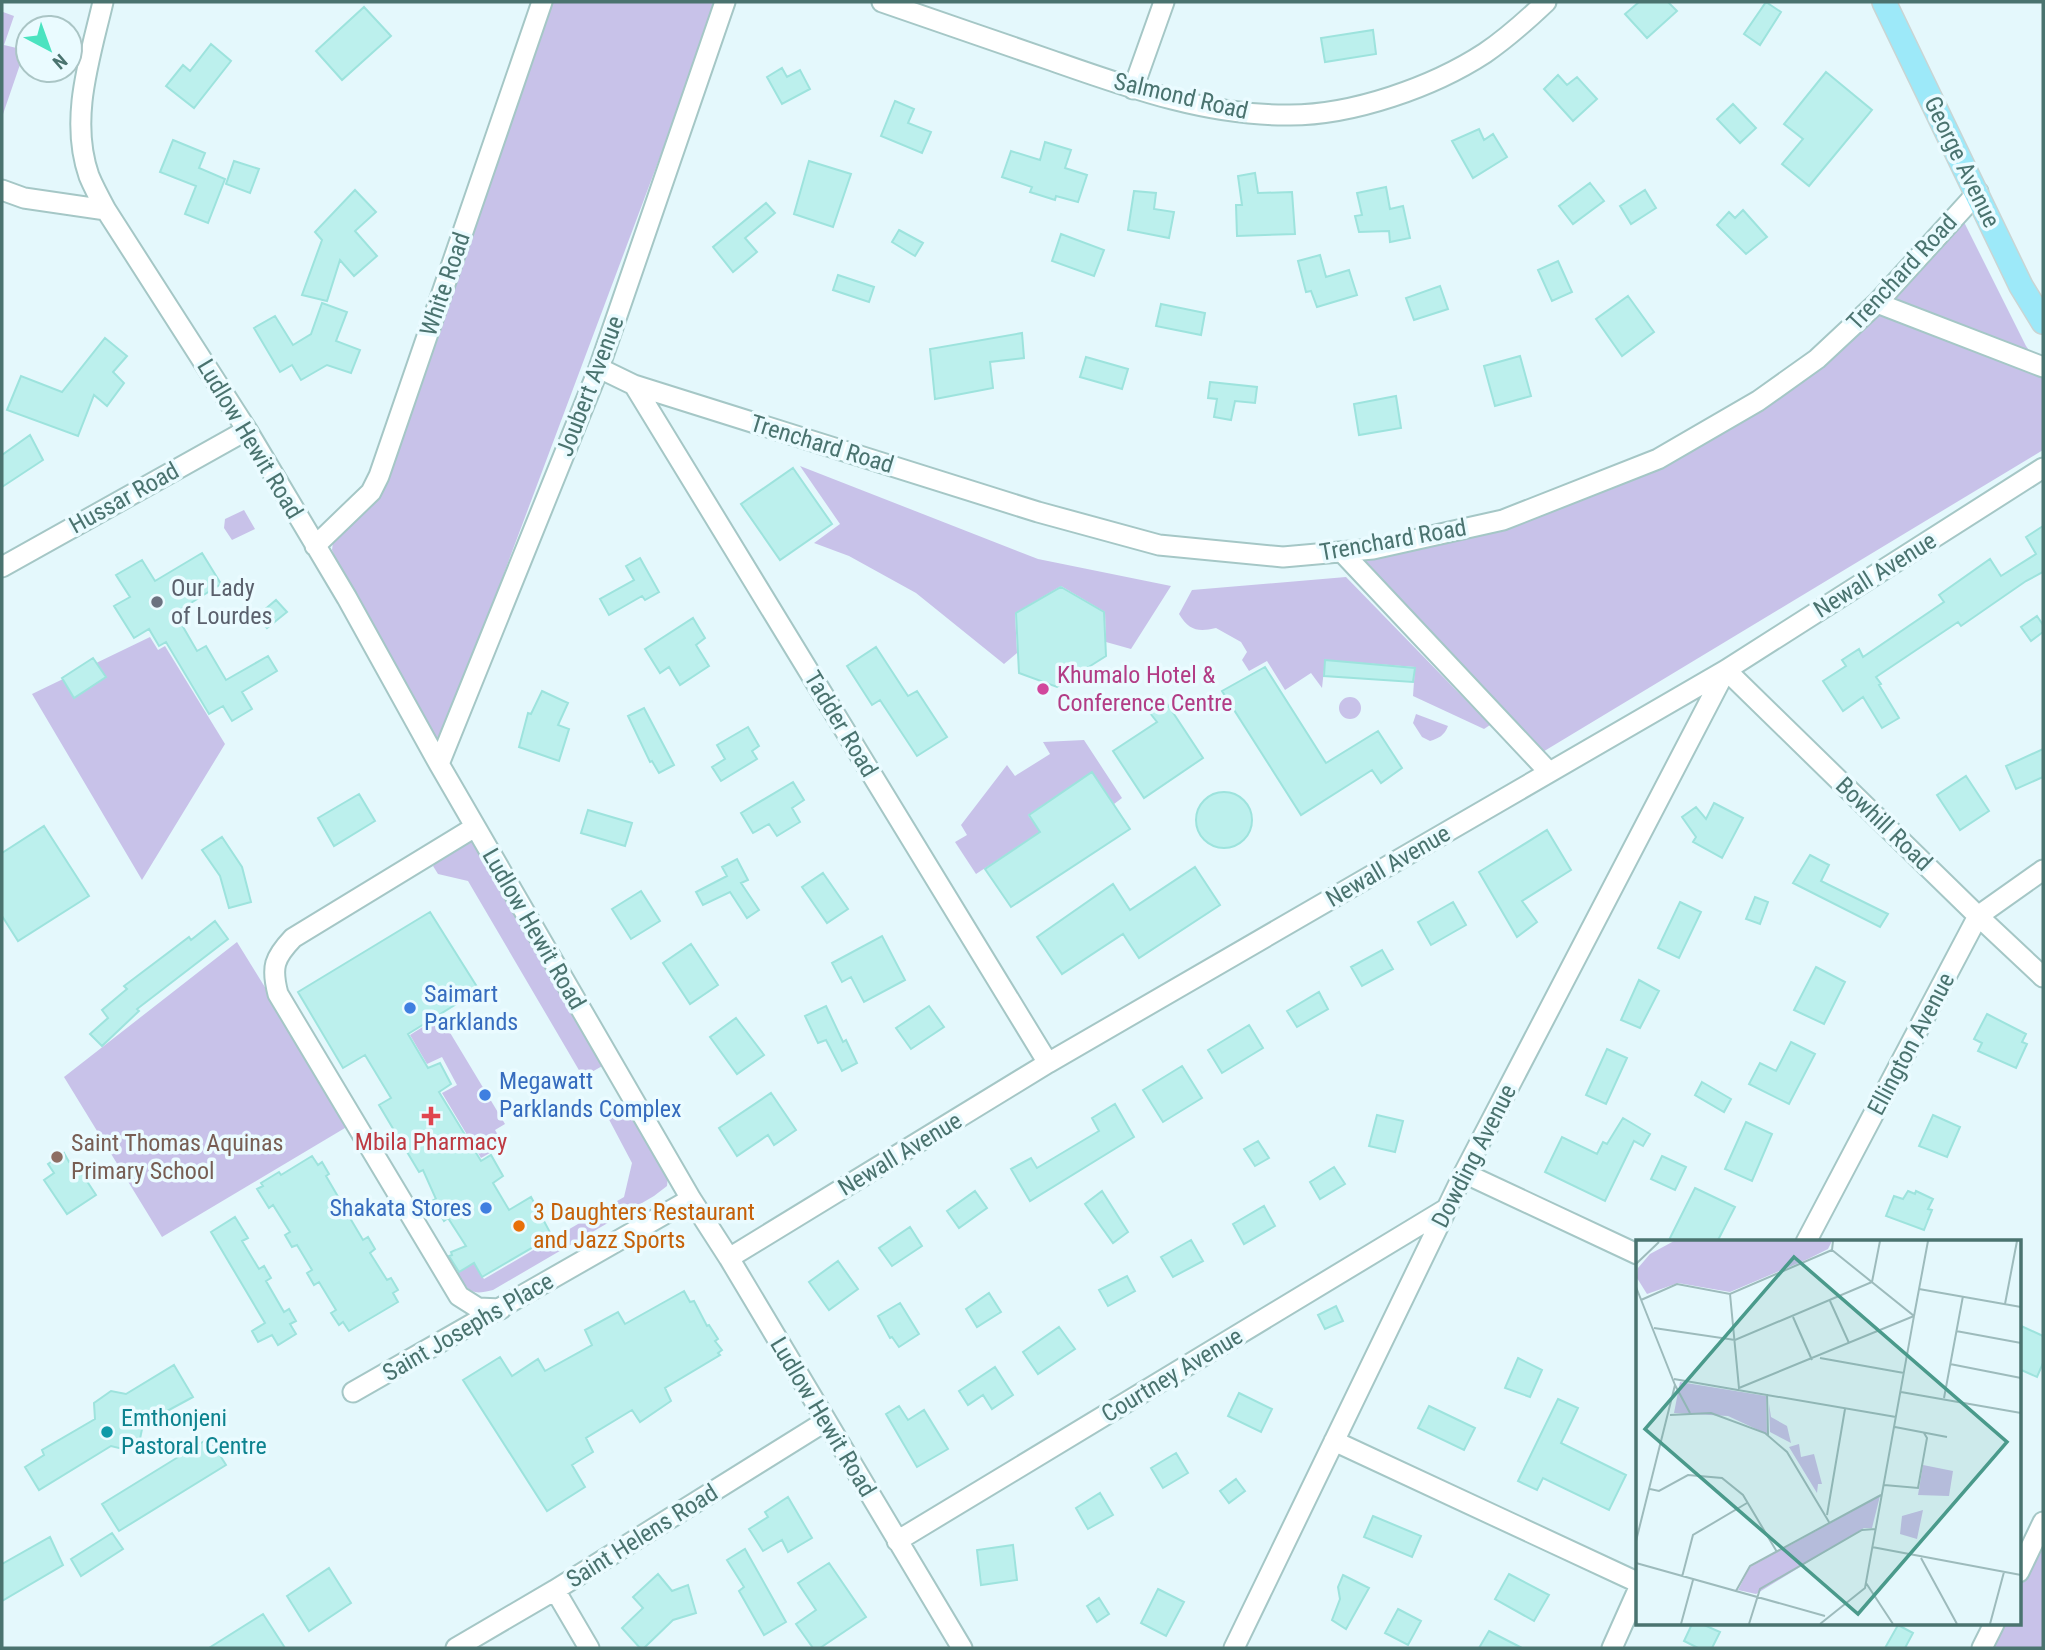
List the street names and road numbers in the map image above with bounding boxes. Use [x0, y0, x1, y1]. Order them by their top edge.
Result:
street label: Salmond Road [1111, 67, 1251, 125]
street label: George Avenue [1918, 92, 2006, 232]
street label: Trenchard Road [1841, 208, 1963, 336]
street label: White Road [414, 229, 476, 339]
street label: Joubert Avenue [550, 312, 630, 460]
street label: Ludlow Hewit Road [191, 354, 309, 524]
street label: Trenchard Road [747, 409, 897, 479]
street label: Hussar Road [64, 456, 184, 540]
street label: Trenchard Road [1317, 513, 1469, 567]
street label: Newall Avenue [1809, 526, 1941, 624]
street label: Tadder Road [798, 666, 884, 782]
street label: Bowhill Road [1830, 771, 1938, 877]
street label: Newall Avenue [1321, 819, 1455, 913]
street label: Ludlow Hewit Road [477, 844, 591, 1014]
street label: Ellington Avenue [1862, 968, 1960, 1120]
street label: Dowding Avenue [1426, 1080, 1522, 1232]
street label: Newall Avenue [833, 1106, 967, 1202]
street label: Saint Josephs Place [378, 1267, 558, 1387]
street label: Courtney Avenue [1096, 1322, 1248, 1428]
street label: Ludlow Hewit Road [764, 1332, 882, 1502]
street label: Saint Helens Road [561, 1478, 723, 1594]

